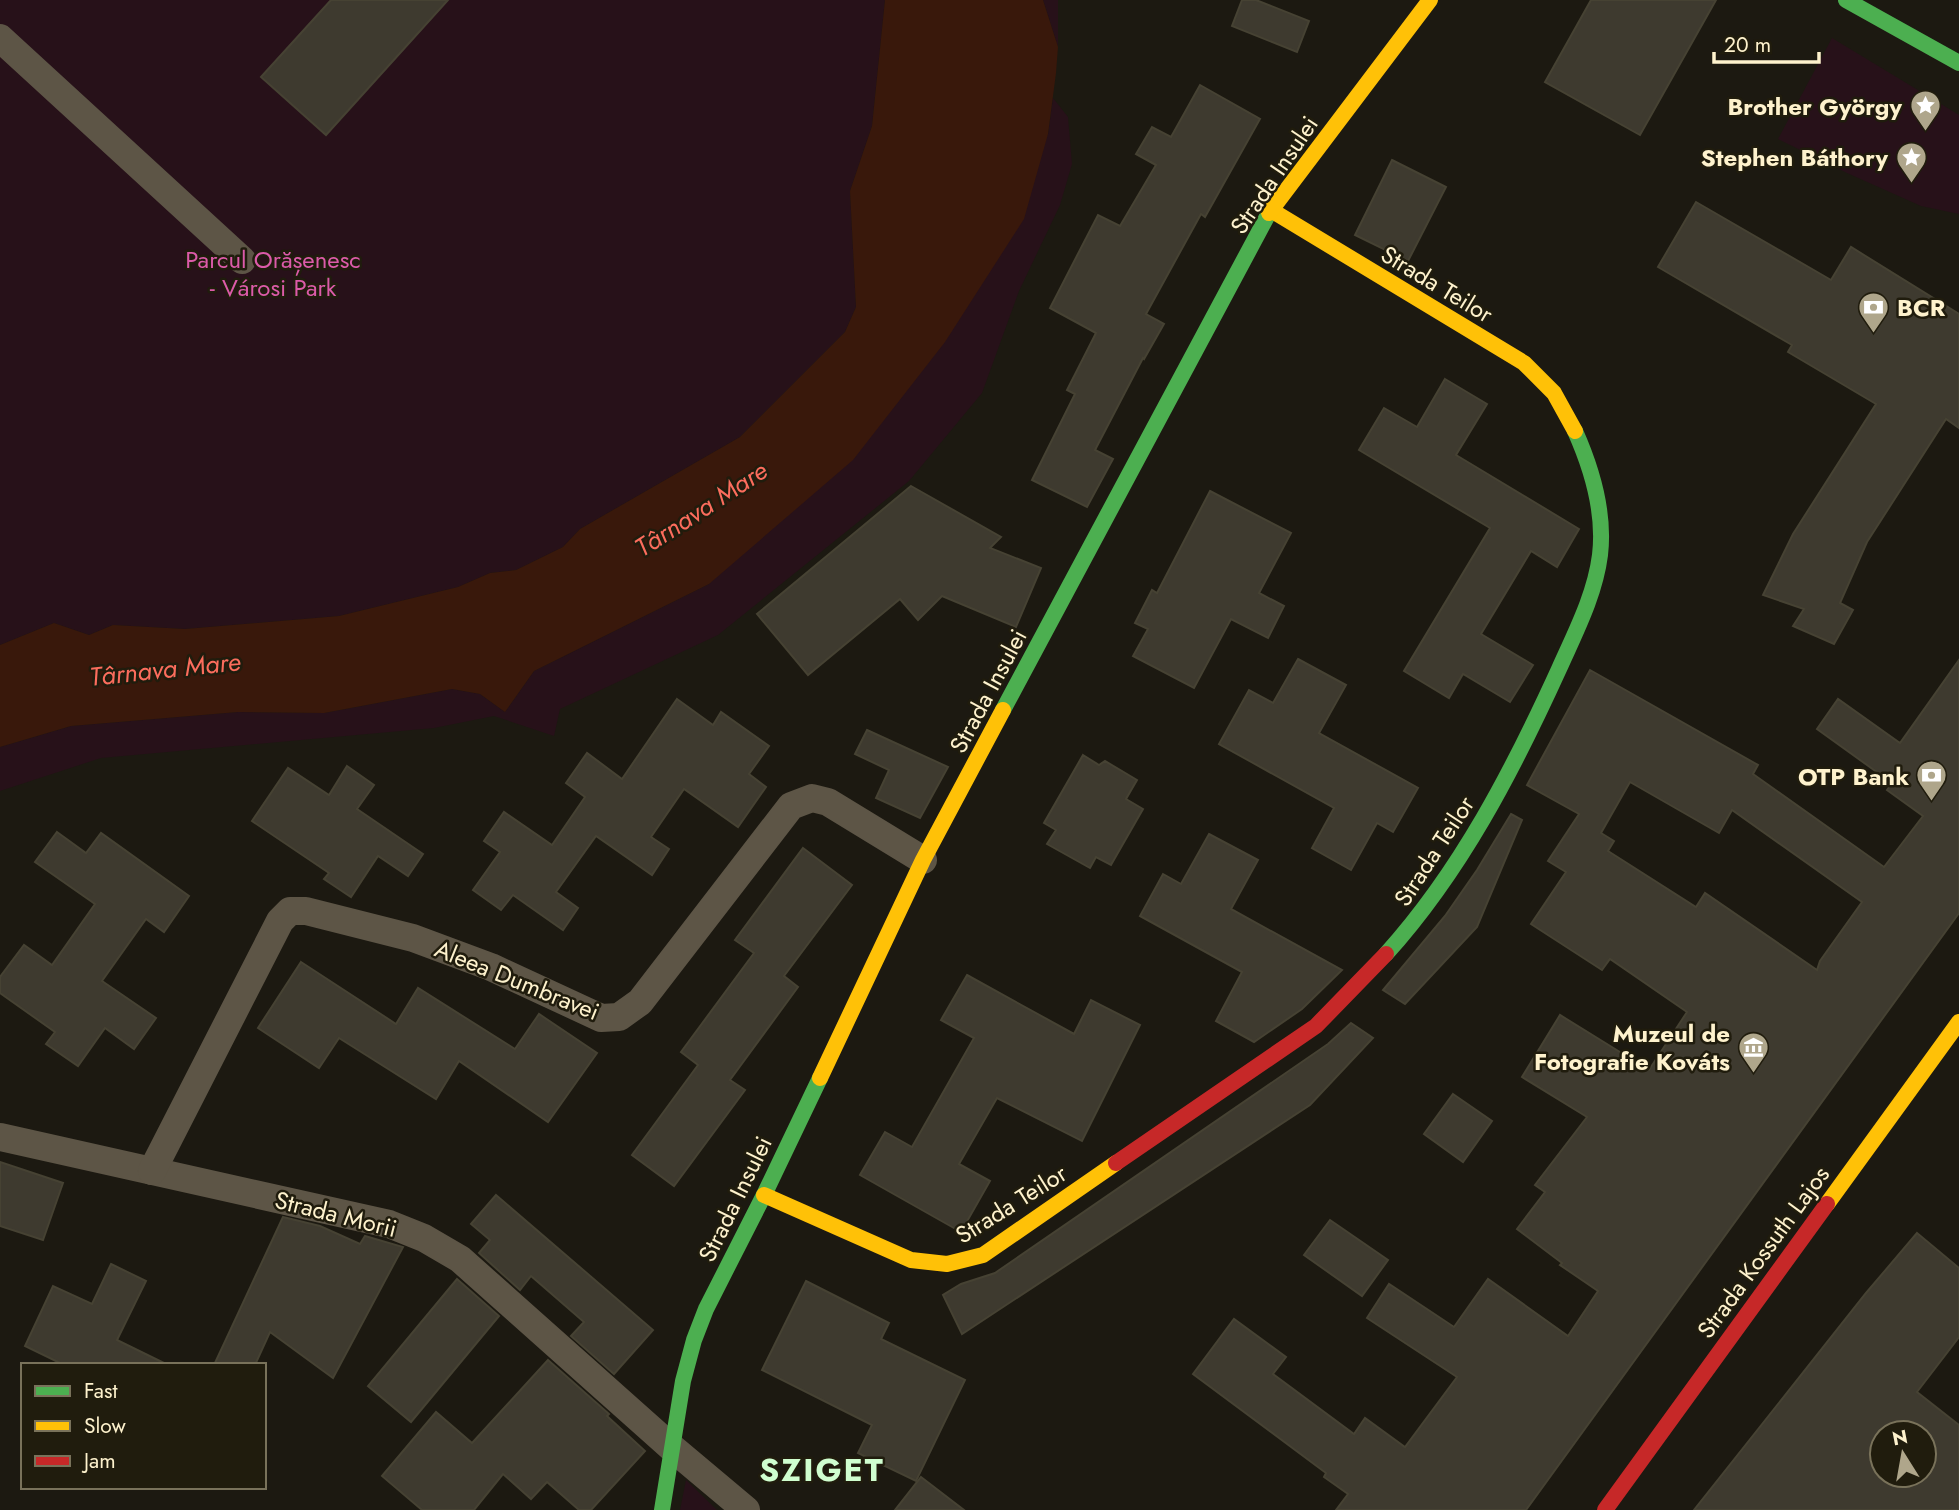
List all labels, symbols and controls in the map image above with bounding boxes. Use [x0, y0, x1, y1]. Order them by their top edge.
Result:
scale bar [1714, 21, 1819, 65]
text: 20 m [1724, 30, 1771, 60]
place label: Brother György [1727, 89, 1902, 124]
place icon: Brother György [1908, 89, 1942, 133]
street label: Strada Insulei [1221, 109, 1327, 241]
place label: Stephen Báthory [1701, 140, 1888, 175]
place icon: Stephen Báthory [1894, 140, 1928, 184]
street label: Strada Teilor [1374, 237, 1500, 332]
park label: Parcul Orășenesc - Városi Park [185, 242, 361, 305]
bank icon: BCR [1857, 290, 1891, 334]
place label: BCR [1897, 290, 1946, 325]
water label: Târnava Mare [627, 452, 775, 566]
street label: Strada Insulei [941, 623, 1035, 759]
water label: Târnava Mare [88, 642, 242, 696]
place label: OTP Bank [1798, 759, 1909, 794]
bank icon: OTP Bank [1915, 759, 1949, 803]
street label: Strada Teilor [1385, 788, 1483, 913]
street label: Aleea Dumbravei [429, 931, 605, 1029]
place label: Muzeul de Fotografie Kováts [1534, 1016, 1730, 1079]
museum icon: Muzeul de Fotografie Kováts [1736, 1030, 1770, 1074]
street label: Strada Insulei [689, 1130, 781, 1268]
street label: Strada Teilor [949, 1156, 1074, 1252]
street label: Strada Kossuth Lajos [1688, 1159, 1838, 1345]
street label: Strada Morii [271, 1182, 401, 1246]
legend [21, 1363, 266, 1489]
text: Fast [84, 1376, 117, 1406]
text: Slow [84, 1411, 126, 1441]
north arrow [1868, 1419, 1938, 1489]
text: N [1890, 1423, 1910, 1452]
text: Jam [81, 1446, 116, 1476]
district label: SZIGET [759, 1447, 885, 1493]

